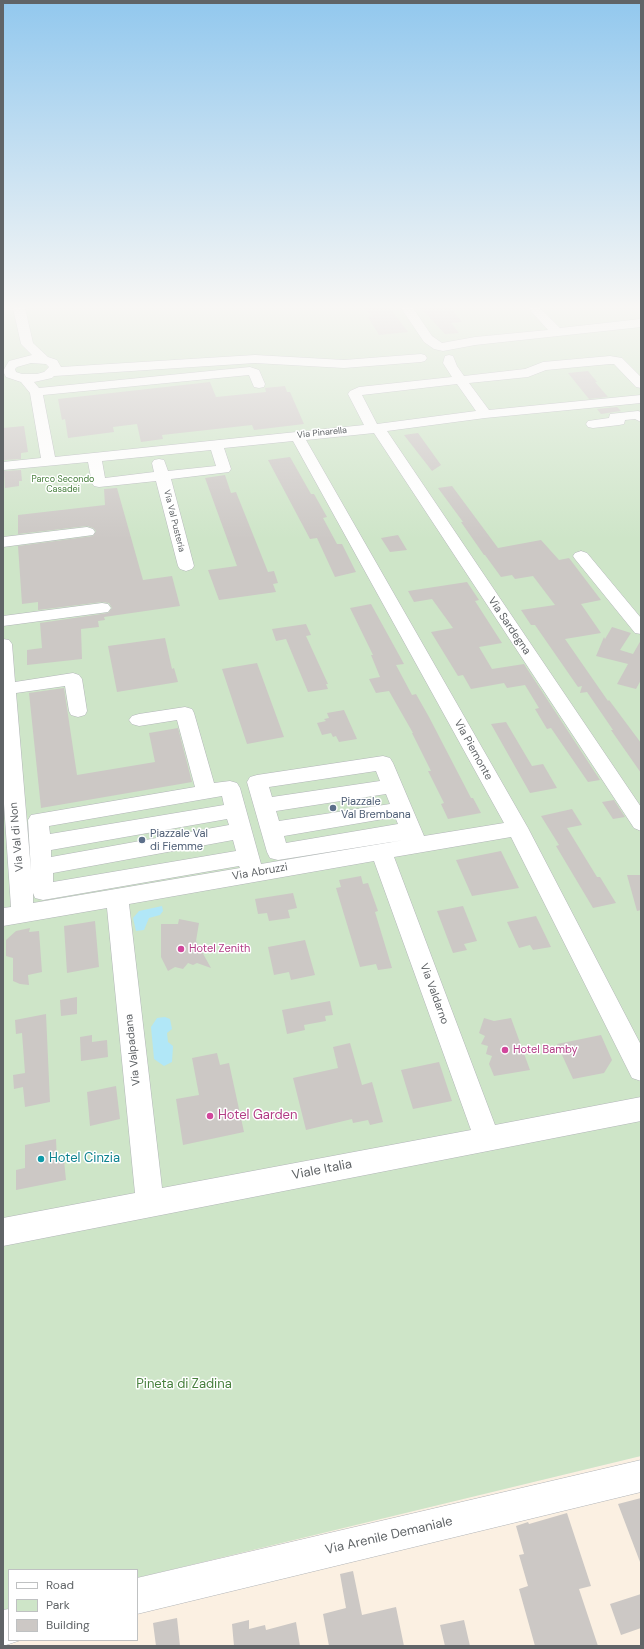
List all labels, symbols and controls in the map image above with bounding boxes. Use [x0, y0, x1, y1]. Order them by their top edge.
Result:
street label: Via Pinarella [297, 425, 347, 441]
park label: Parco Secondo Casadei [32, 475, 94, 496]
street label: Via Val Pusteria [161, 489, 187, 553]
street label: Via Sardegna [485, 595, 533, 657]
street label: Via Piemonte [451, 717, 495, 783]
place label: Piazzale Val Brembana [341, 795, 411, 821]
street label: Via Val di Non [7, 802, 27, 872]
marker: Piazzale Val Brembana [328, 803, 338, 813]
place label: Piazzale Val di Fiemme [150, 827, 208, 853]
marker: Piazzale Val di Fiemme [137, 835, 147, 845]
street label: Via Abruzzi [231, 861, 289, 883]
place label: Hotel Zenith [189, 942, 250, 956]
marker: Hotel Zenith [176, 944, 186, 954]
street label: Via Valdarno [417, 962, 451, 1026]
street label: Via Valpadana [123, 1013, 143, 1087]
place label: Hotel Bamby [513, 1043, 578, 1057]
marker: Hotel Bamby [500, 1045, 510, 1055]
place label: Hotel Garden [218, 1108, 297, 1124]
marker: Hotel Garden [205, 1111, 215, 1121]
place label: Hotel Cinzia [49, 1151, 120, 1167]
marker: Hotel Cinzia [36, 1154, 46, 1164]
street label: Viale Italia [291, 1157, 353, 1183]
park label: Pineta di Zadina [136, 1377, 232, 1393]
street label: Via Arenile Demaniale [324, 1514, 454, 1558]
legend [8, 1569, 138, 1641]
text: Road [46, 1577, 74, 1593]
text: Park [46, 1597, 70, 1613]
text: Building [46, 1617, 90, 1633]

